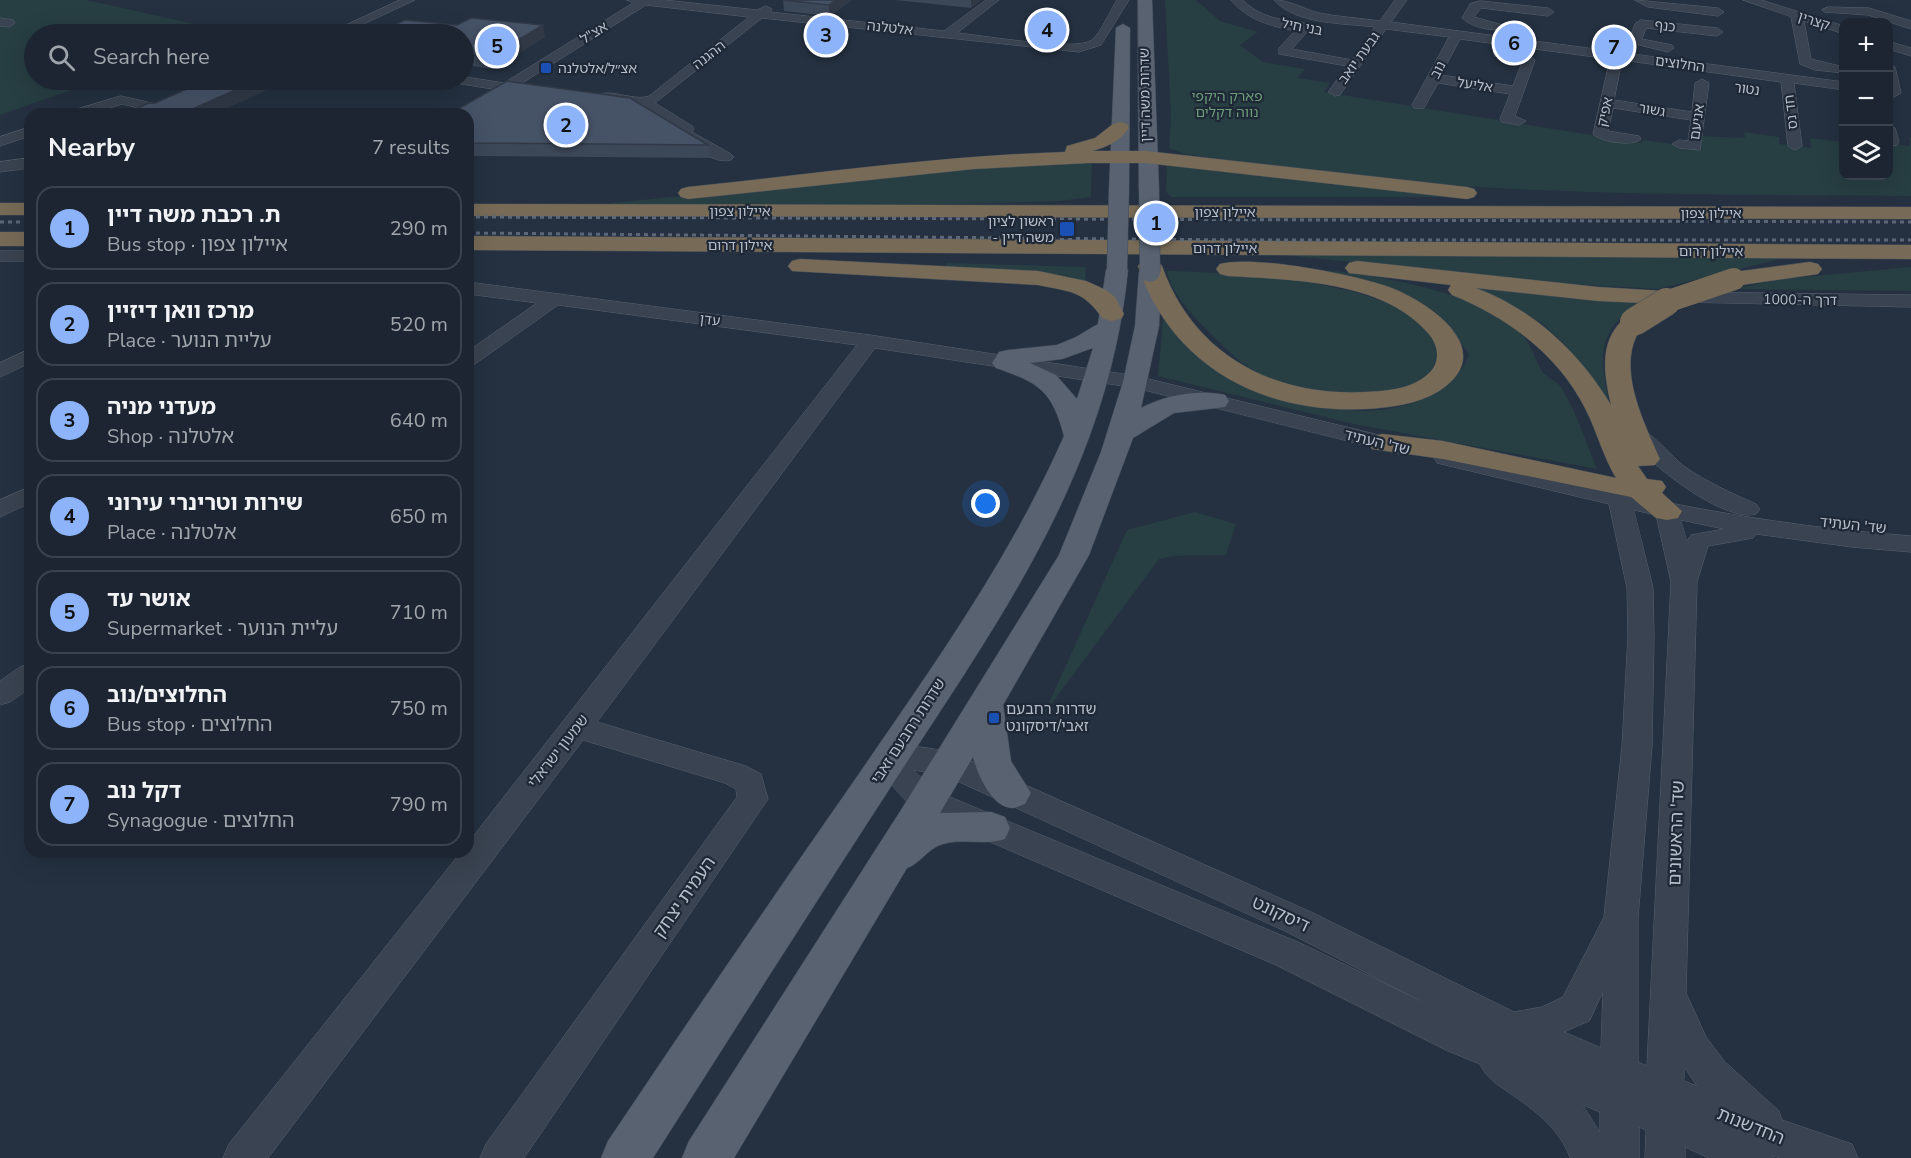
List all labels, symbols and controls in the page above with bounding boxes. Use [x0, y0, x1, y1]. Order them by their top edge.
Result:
street label: קצרין [1796, 7, 1833, 35]
pin: 4 [1028, 8, 1066, 52]
pin: 3 [806, 12, 846, 57]
street label: בני חיל [1280, 14, 1324, 40]
street label: כנף [1653, 15, 1677, 37]
street label: אלטלנה [866, 16, 914, 40]
street label: אצ"ל [576, 17, 612, 49]
map controls [1839, 18, 1893, 180]
button: + [1839, 18, 1893, 72]
pin: 6 [1494, 20, 1534, 66]
search box [24, 24, 474, 90]
pin: 5 [478, 24, 516, 68]
pin: 7 [1594, 24, 1634, 70]
street label: גבעת יואב [1334, 28, 1384, 88]
street label: ההגנה [689, 36, 729, 74]
icon: search [45, 41, 78, 74]
text: Search here [93, 42, 210, 72]
street label: שדרות משה דיין [1135, 48, 1155, 142]
street label: החלוצים [1654, 51, 1706, 77]
street label: נוב [1426, 58, 1450, 82]
place label: אצ״ל/אלטלנה [558, 59, 637, 78]
marker: אצ״ל/אלטלנה [539, 61, 553, 75]
button: − [1839, 72, 1893, 126]
street label: אליעל [1456, 73, 1494, 97]
street label: נטור [1733, 78, 1761, 100]
park label: פארק היקפי נווה דקלים [1191, 87, 1263, 122]
street label: חד נס [1779, 94, 1803, 130]
street label: אפיק [1593, 95, 1617, 129]
street label: גשור [1637, 99, 1667, 121]
pin: 2 [546, 102, 586, 148]
street label: אניעם [1685, 103, 1709, 141]
button: layers [1839, 126, 1893, 180]
text: Nearby [48, 130, 135, 165]
text: 7 results [372, 134, 450, 161]
text: ת. רכבת משה דיין [107, 200, 281, 230]
pin: 1 [1136, 200, 1176, 246]
street label: איילון צפון [709, 202, 771, 221]
street label: איילון צפון [1194, 203, 1256, 222]
street label: איילון צפון [1680, 204, 1742, 223]
place label: ראשון לציון - משה דיין [988, 212, 1054, 247]
text: 1 [64, 215, 76, 242]
text: 290 m [390, 215, 448, 242]
marker: ראשון לציון - משה דיין [1058, 220, 1076, 238]
text: Bus stop · איילון צפון [107, 231, 288, 258]
street label: איילון דרום [708, 236, 772, 255]
street label: איילון דרום [1193, 239, 1257, 258]
street label: איילון דרום [1679, 242, 1743, 261]
street label: דרך ה-1000 [1763, 290, 1837, 310]
text: מרכז וואן דיזיין [107, 296, 254, 326]
street label: עדן [699, 309, 721, 331]
text: 2 [64, 311, 76, 338]
text: 520 m [390, 311, 448, 338]
text: Place · עליית הנוער [107, 327, 272, 354]
text: מעדני מניה [107, 392, 216, 422]
text: 3 [64, 407, 76, 434]
text: 640 m [390, 407, 448, 434]
text: Shop · אלטלנה [107, 423, 234, 450]
street label: שד' העתיד [1342, 424, 1412, 460]
text: שירות וטרינרי עירוני [107, 488, 303, 518]
your location [971, 489, 1000, 518]
text: 4 [64, 503, 76, 530]
text: 650 m [390, 503, 448, 530]
street label: שד' העתיד [1819, 512, 1887, 538]
text: Place · אלטלנה [107, 519, 237, 546]
text: אושר עד [107, 584, 191, 614]
text: 5 [64, 599, 76, 626]
text: 710 m [390, 599, 448, 626]
text: Supermarket · עליית הנוער [107, 615, 338, 642]
street label: שדרות רחבעם זאבי [866, 674, 950, 788]
text: החלוצים/נוב [107, 680, 227, 710]
text: 6 [64, 695, 76, 722]
text: 750 m [390, 695, 448, 722]
place label: שדרות רחבעם זאבי/דיסקונט [1006, 699, 1097, 736]
street label: שמעון ישראלי [523, 710, 593, 792]
text: Bus stop · החלוצים [107, 711, 273, 738]
marker: שדרות רחבעם זאבי/דיסקונט [987, 711, 1001, 725]
text: דקל נוב [107, 776, 181, 806]
street label: שד' הראשונים [1662, 780, 1690, 886]
text: 7 [64, 791, 76, 818]
text: 790 m [390, 791, 448, 818]
text: Synagogue · החלוצים [107, 807, 295, 834]
street label: העמית יצחק [647, 852, 721, 942]
street label: דיסקונט [1248, 890, 1314, 938]
street label: החדשנות [1714, 1102, 1788, 1150]

